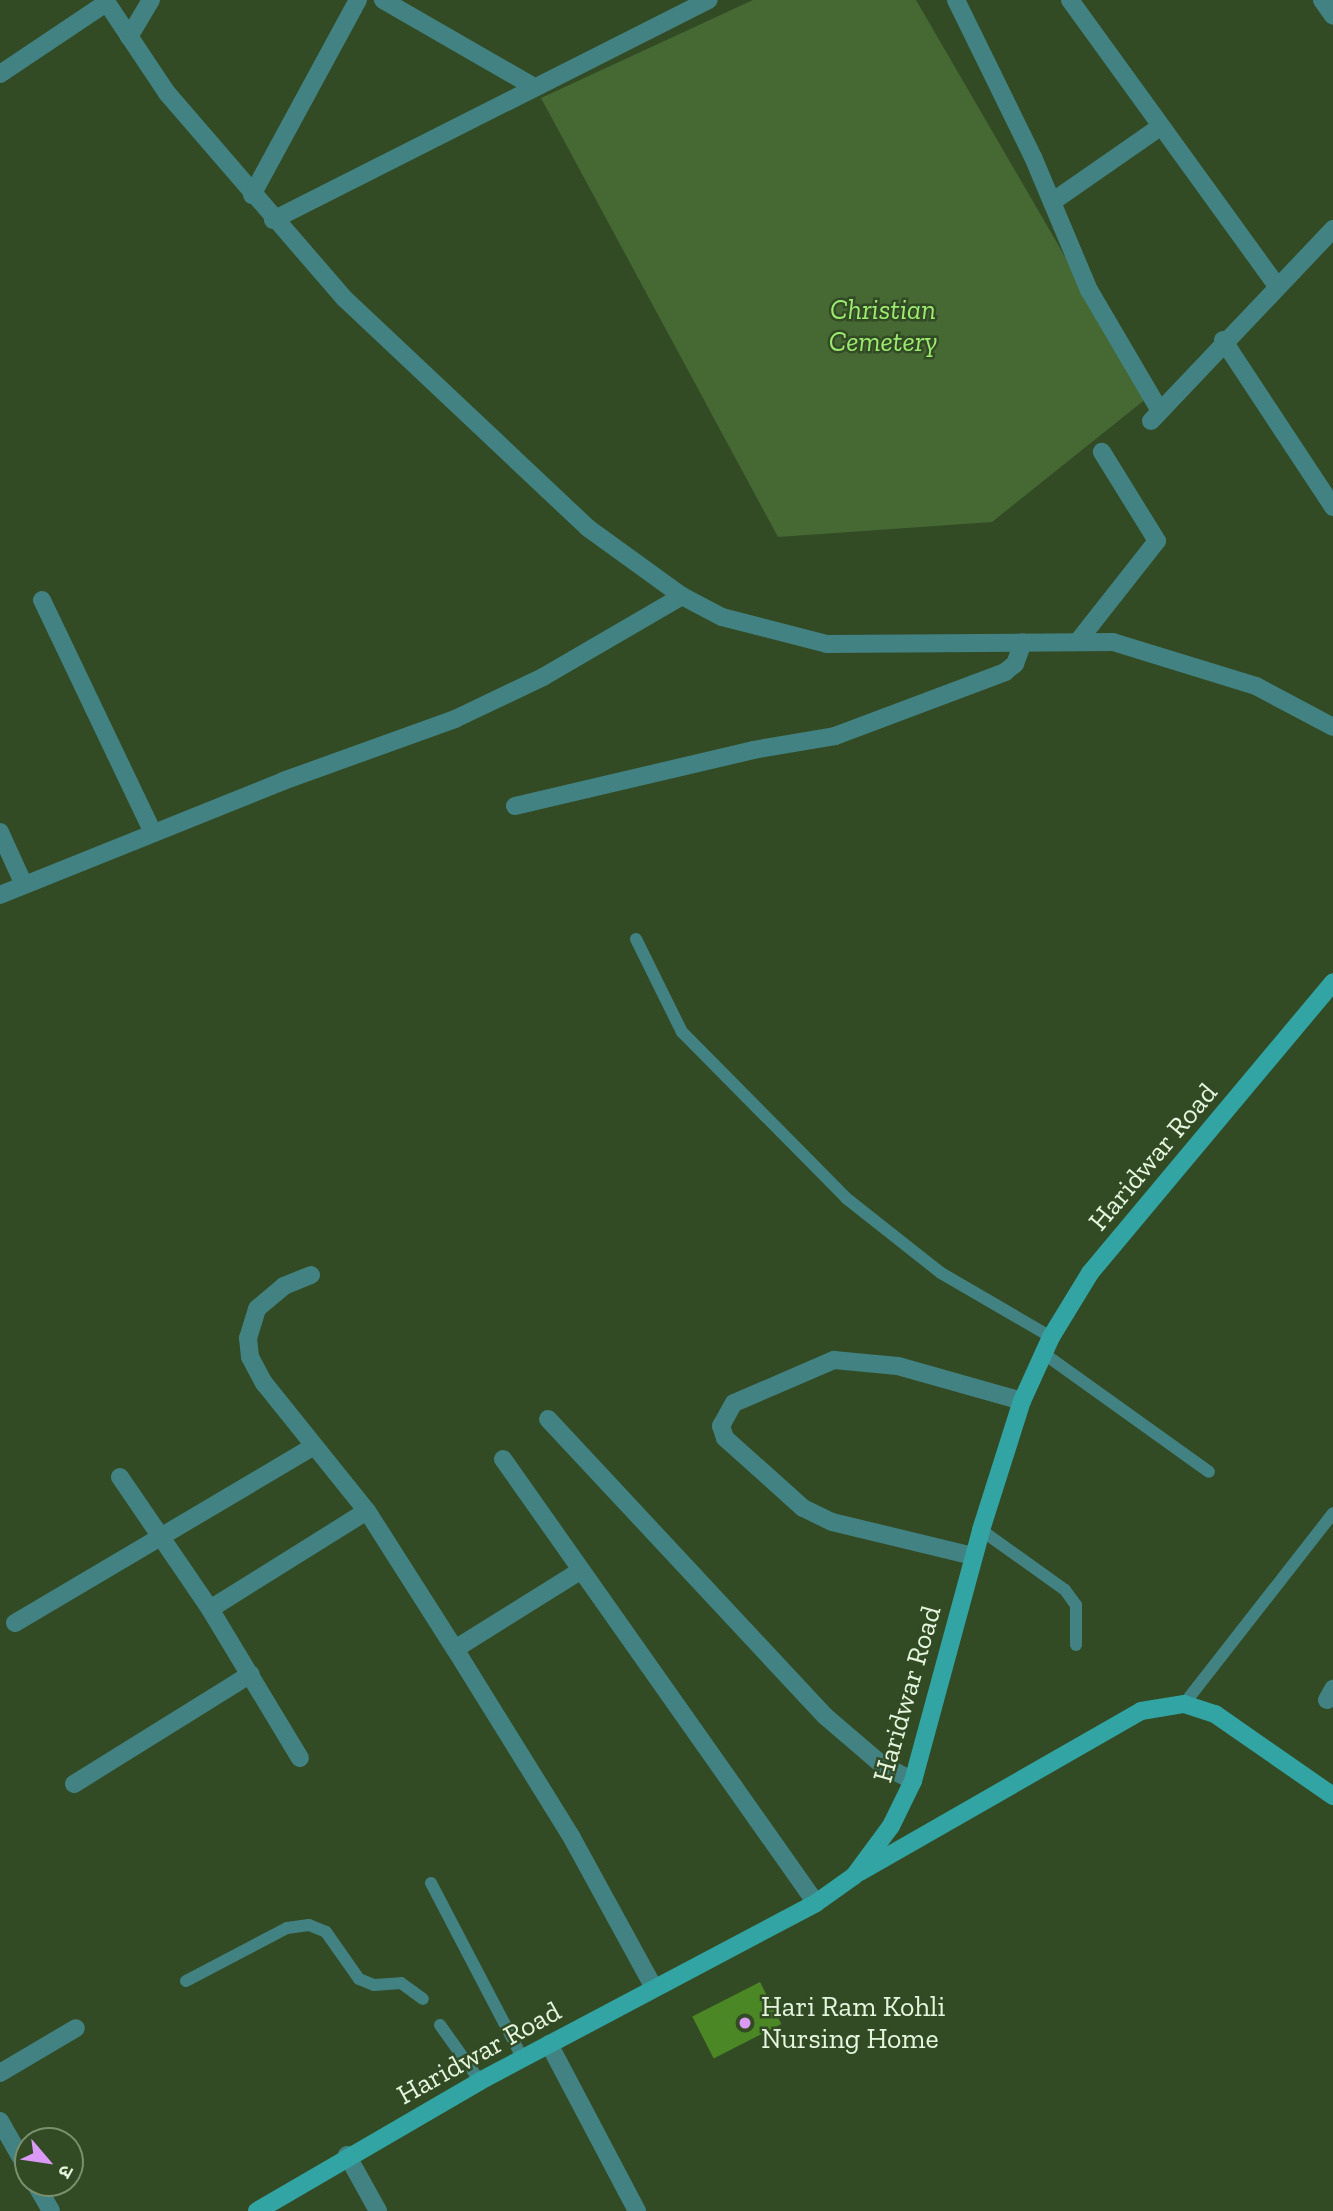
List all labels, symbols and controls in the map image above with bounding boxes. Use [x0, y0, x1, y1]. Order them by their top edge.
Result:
park label: Christian Cemetery [829, 293, 937, 359]
street label: Haridwar Road [1082, 1076, 1224, 1238]
street label: Haridwar Road [866, 1602, 948, 1786]
place label: Hari Ram Kohli Nursing Home [761, 1990, 945, 2056]
street label: Haridwar Road [391, 1994, 567, 2112]
marker: Hari Ram Kohli Nursing Home [735, 2013, 755, 2033]
north arrow [14, 2127, 84, 2197]
text: उ [53, 2161, 79, 2182]

